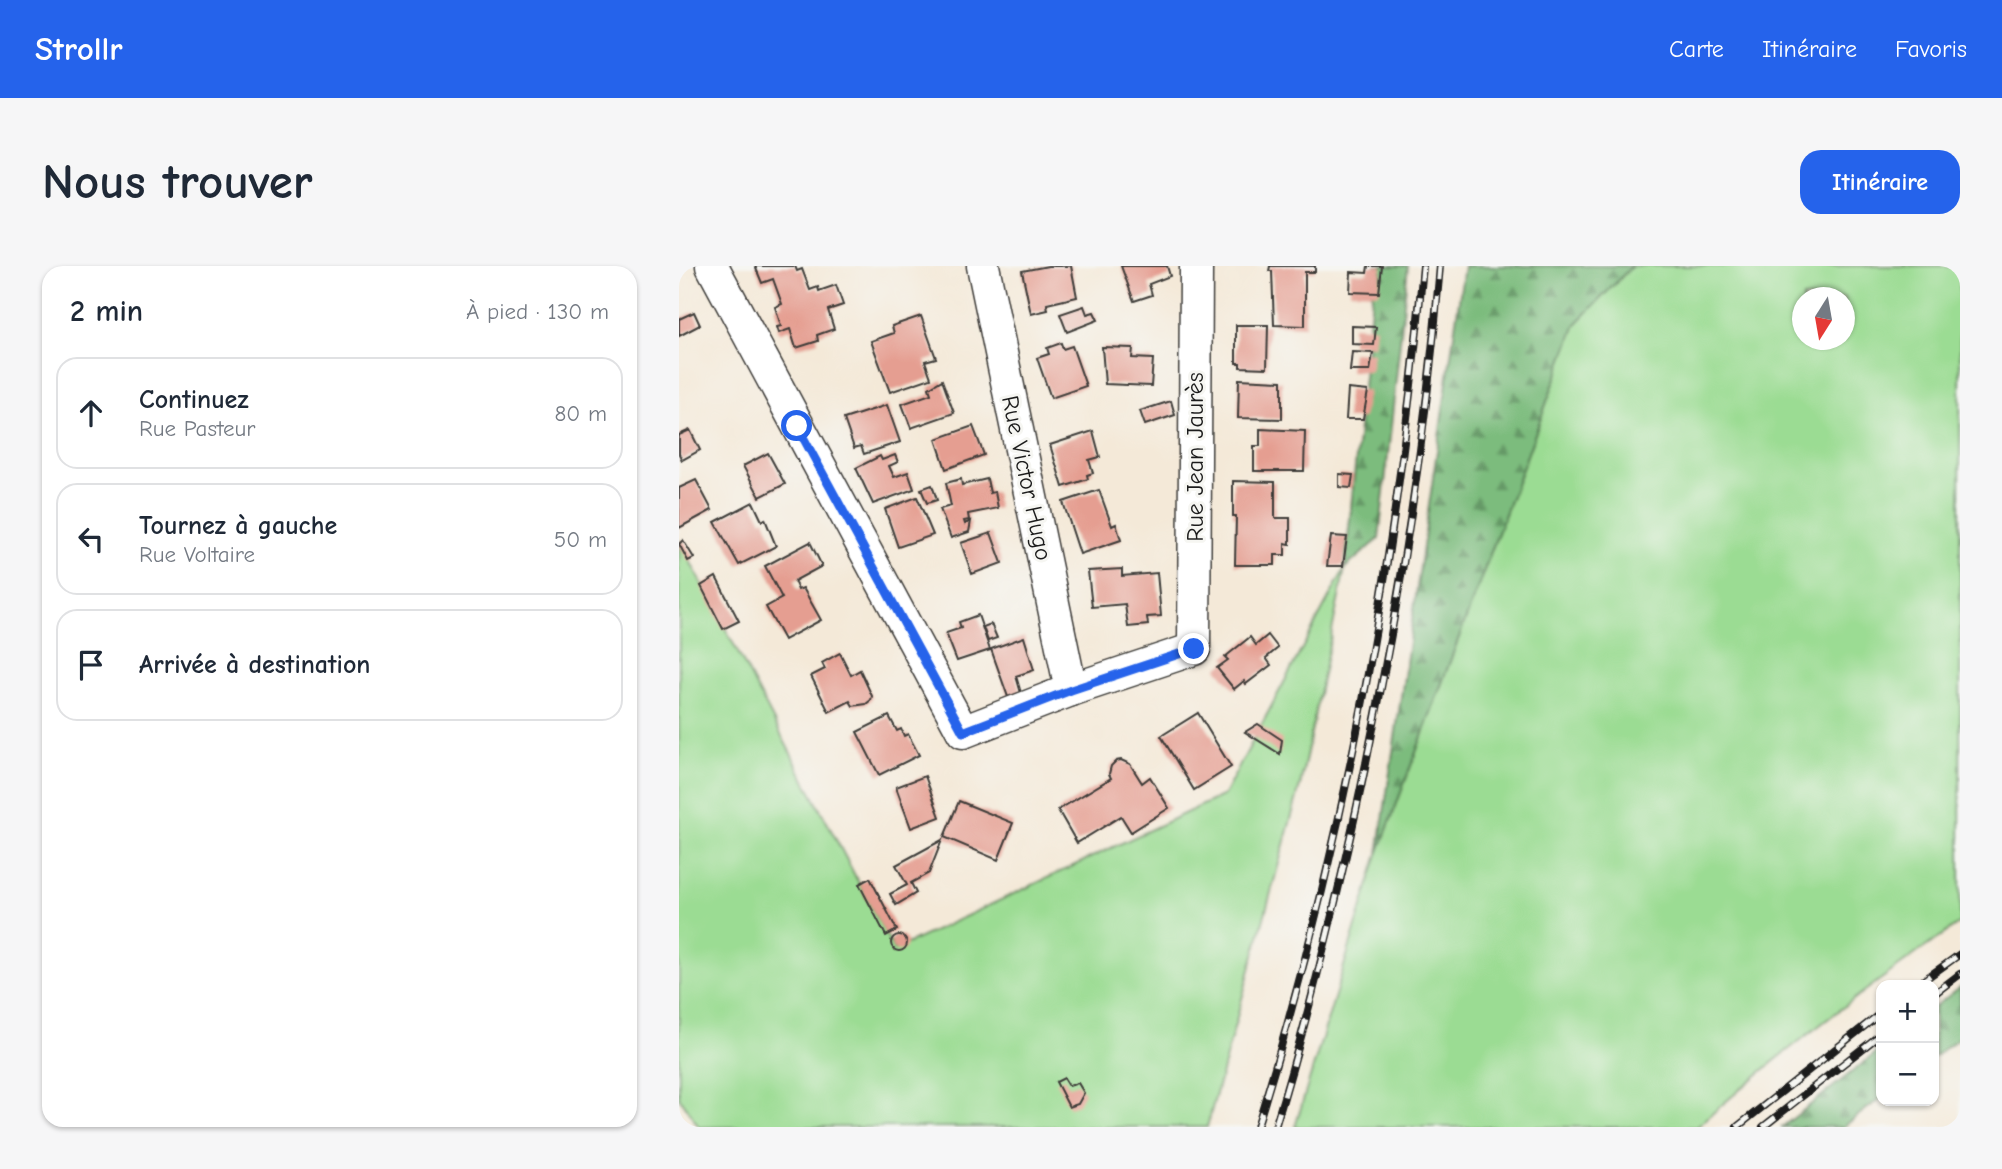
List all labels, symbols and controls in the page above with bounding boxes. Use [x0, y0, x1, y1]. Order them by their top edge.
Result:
text: Strollr [35, 30, 123, 68]
text: Carte [1669, 35, 1724, 63]
text: Itinéraire [1762, 35, 1857, 63]
text: Favoris [1895, 35, 1967, 63]
button: Itinéraire [1800, 150, 1960, 214]
text: Nous trouver [42, 154, 313, 210]
north arrow [1792, 287, 1855, 350]
text: 2 min [70, 294, 143, 329]
text: À pied · 130 m [466, 298, 609, 325]
street label: Rue Jean Jaurès [1181, 372, 1209, 542]
text: Continuez [139, 385, 249, 415]
street label: Rue Victor Hugo [996, 393, 1058, 563]
icon: ahead [72, 394, 110, 432]
text: 80 m [554, 400, 607, 427]
route start [781, 410, 812, 441]
text: Rue Pasteur [139, 415, 255, 442]
text: Tournez à gauche [139, 511, 337, 541]
icon: left [72, 520, 110, 558]
text: 50 m [554, 526, 607, 553]
text: Rue Voltaire [139, 541, 255, 568]
route end [1178, 633, 1209, 664]
icon: arrive [72, 646, 110, 684]
text: Arrivée à destination [139, 650, 370, 680]
map controls [1876, 980, 1939, 1106]
button: + [1876, 980, 1939, 1043]
button: − [1876, 1043, 1939, 1106]

